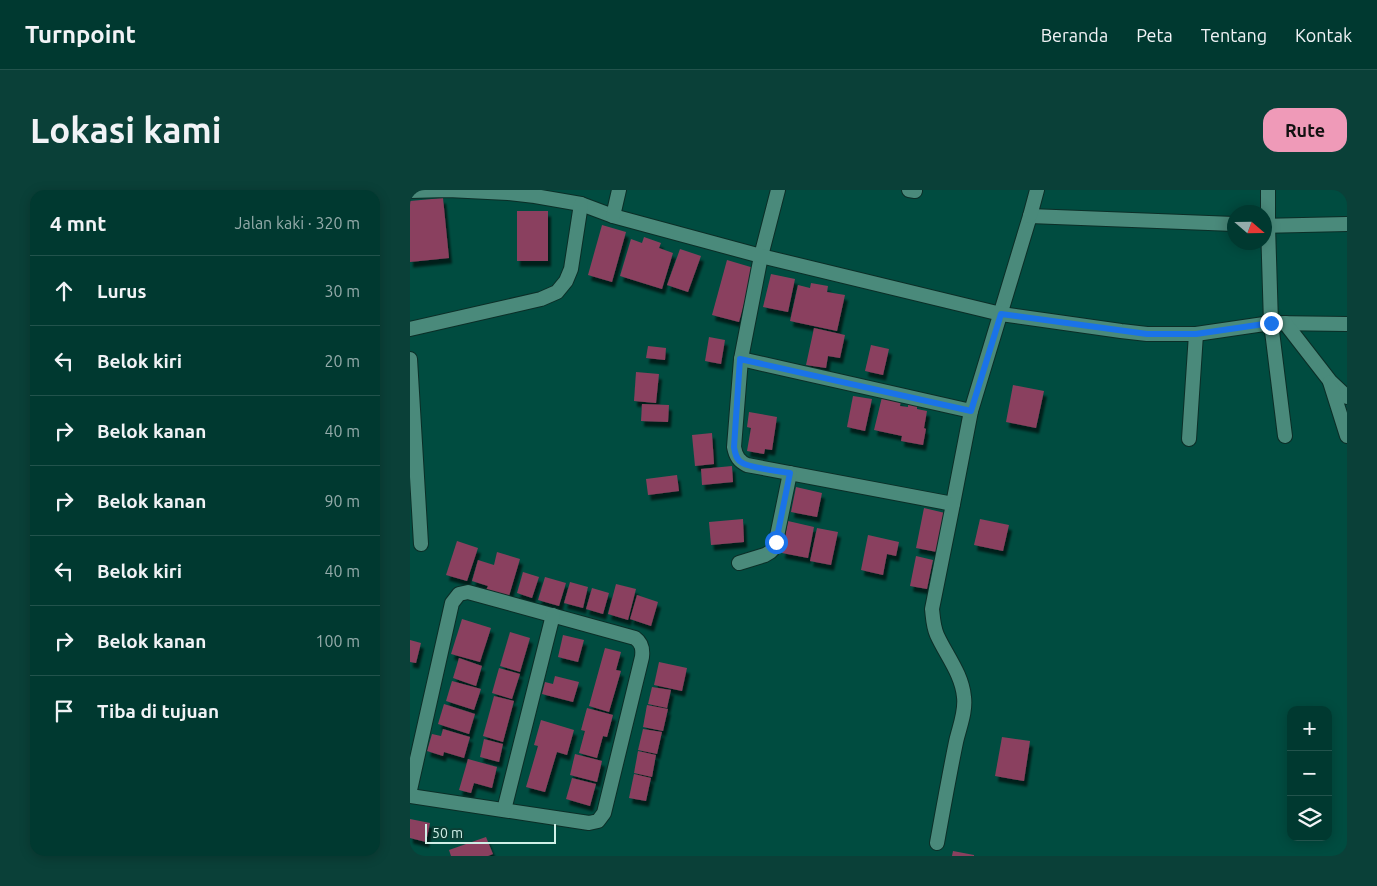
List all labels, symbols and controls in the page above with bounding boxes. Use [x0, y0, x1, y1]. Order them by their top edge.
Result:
text: Turnpoint [25, 21, 136, 48]
text: Beranda [1041, 25, 1108, 45]
text: Peta [1136, 25, 1173, 45]
text: Tentang [1201, 25, 1267, 45]
text: Kontak [1295, 25, 1352, 45]
button: Rute [1263, 108, 1347, 152]
text: Lokasi kami [30, 110, 222, 150]
north arrow [1227, 205, 1272, 250]
text: 4 mnt [50, 211, 106, 235]
text: Jalan kaki · 320 m [235, 214, 360, 232]
icon: ahead [50, 277, 78, 305]
text: Lurus [97, 280, 146, 302]
text: 30 m [324, 282, 360, 300]
route end [1260, 312, 1283, 335]
icon: left [50, 347, 78, 375]
text: Belok kiri [97, 350, 182, 372]
text: 20 m [324, 352, 360, 370]
icon: right [50, 417, 78, 445]
text: Belok kanan [97, 420, 206, 442]
text: 40 m [324, 422, 360, 440]
icon: right [50, 487, 78, 515]
text: Belok kanan [97, 490, 206, 512]
text: 90 m [324, 492, 360, 510]
route start [765, 531, 788, 554]
icon: left [50, 557, 78, 585]
text: Belok kiri [97, 560, 182, 582]
text: 40 m [324, 562, 360, 580]
icon: right [50, 627, 78, 655]
text: Belok kanan [97, 630, 206, 652]
text: 100 m [315, 632, 360, 650]
icon: arrive [50, 697, 78, 725]
text: Tiba di tujuan [97, 700, 219, 722]
map controls [1287, 706, 1332, 841]
button: + [1287, 706, 1332, 751]
button: − [1287, 751, 1332, 796]
button: layers [1287, 796, 1332, 841]
scale bar [425, 821, 556, 844]
text: 50 m [432, 825, 463, 841]

